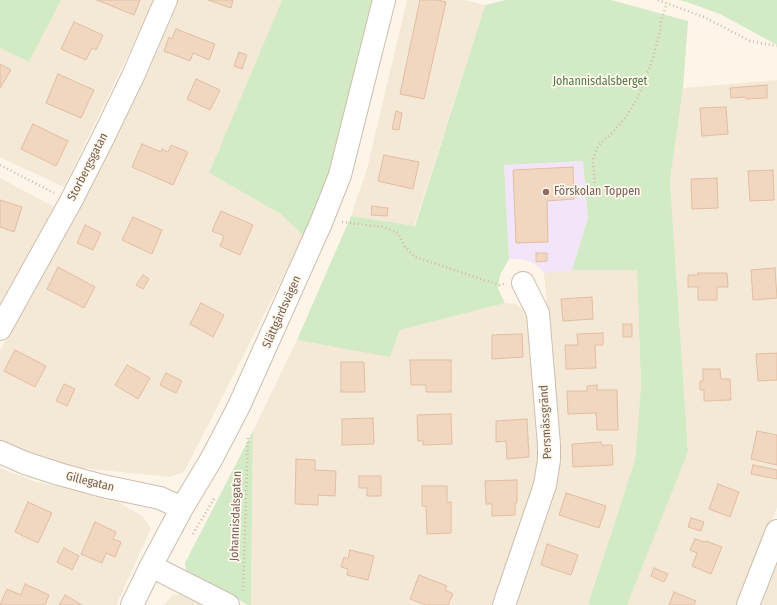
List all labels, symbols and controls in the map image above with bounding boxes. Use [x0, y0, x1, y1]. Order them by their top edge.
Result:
park label: Johannisdalsberget [553, 75, 647, 89]
street label: Storbergsgatan [65, 131, 111, 203]
place label: Förskolan Toppen [554, 185, 640, 199]
marker: Förskolan Toppen [541, 187, 551, 197]
street label: Slättgårdsvägen [260, 274, 304, 350]
street label: Persmässgränd [537, 385, 555, 459]
street label: Gillegatan [64, 469, 116, 495]
street label: Johannisdalsgatan [227, 471, 245, 561]

